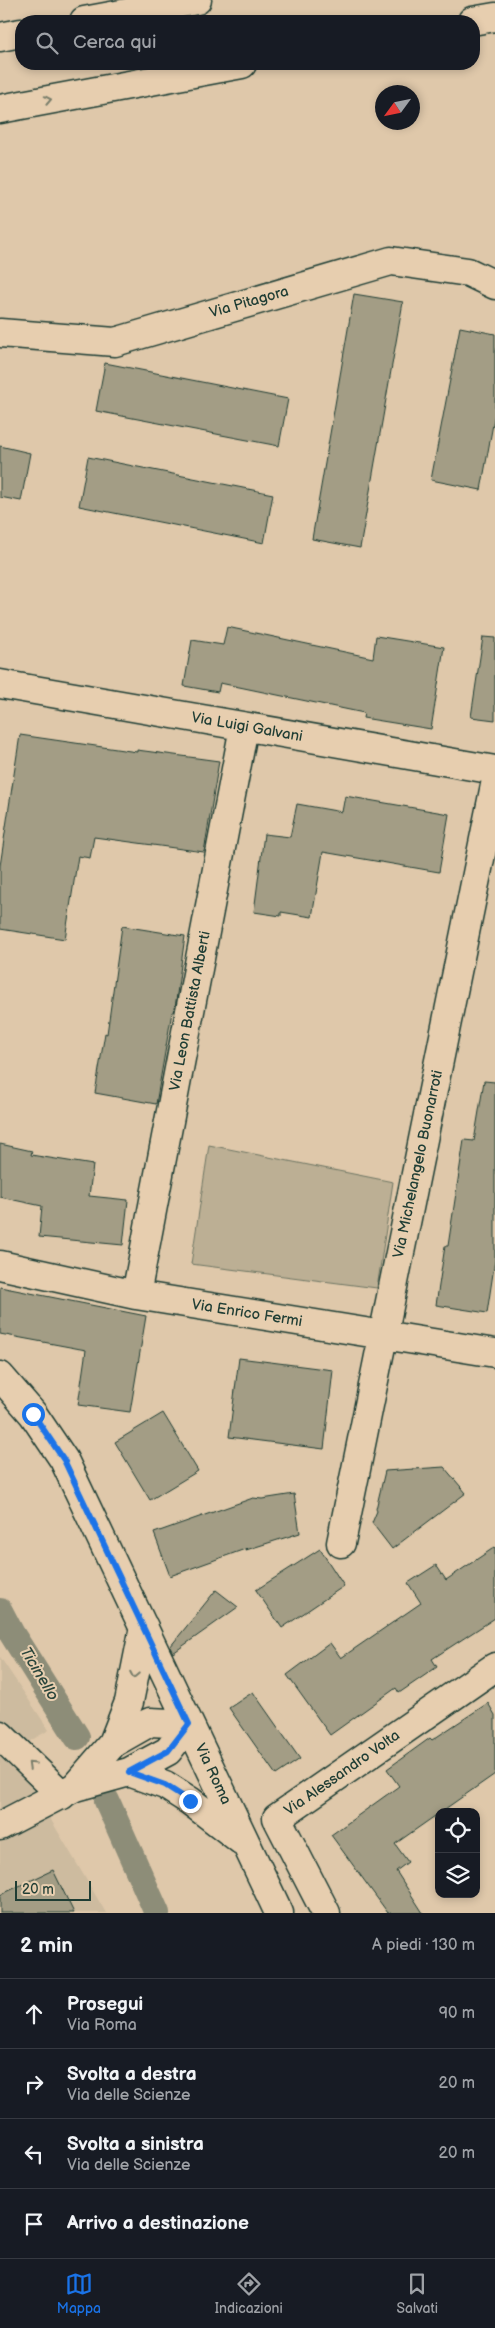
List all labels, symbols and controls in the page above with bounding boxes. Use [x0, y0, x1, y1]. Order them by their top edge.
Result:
search box [15, 15, 480, 70]
icon: search [33, 29, 61, 57]
text: Cerca qui [73, 31, 156, 54]
north arrow [375, 85, 420, 130]
one-way arrow [44, 95, 52, 105]
street label: Via Pitagora [207, 282, 291, 322]
street label: Via Luigi Galvani [190, 708, 304, 746]
street label: Via Leon Battista Alberti [165, 929, 215, 1093]
street label: Via Michelangelo Buonarroti [389, 1068, 447, 1260]
street label: Via Enrico Fermi [190, 1295, 304, 1331]
route start [22, 1403, 45, 1426]
water label: Ticinello [16, 1644, 62, 1704]
one-way arrow [130, 1670, 140, 1679]
street label: Via Alessandro Volta [280, 1726, 404, 1820]
street label: Via Roma [191, 1740, 235, 1808]
one-way arrow [28, 1762, 37, 1771]
route end [179, 1790, 202, 1813]
map controls [435, 1808, 480, 1898]
button: locate [435, 1808, 480, 1853]
button: layers [435, 1853, 480, 1898]
scale bar [15, 1878, 91, 1901]
text: 20 m [22, 1881, 54, 1898]
text: 2 min [20, 1933, 73, 1958]
text: A piedi · 130 m [372, 1936, 475, 1955]
text: Prosegui [67, 1993, 143, 2016]
icon: ahead [20, 2000, 48, 2028]
text: 90 m [439, 2004, 475, 2023]
text: Via Roma [67, 2016, 137, 2035]
text: Svolta a destra [67, 2063, 197, 2086]
icon: right [20, 2070, 48, 2098]
text: 20 m [439, 2074, 475, 2093]
text: Via delle Scienze [67, 2086, 191, 2105]
text: Svolta a sinistra [67, 2133, 204, 2156]
icon: left [20, 2140, 48, 2168]
text: 20 m [439, 2144, 475, 2163]
text: Via delle Scienze [67, 2156, 191, 2175]
icon: arrive [20, 2210, 48, 2238]
text: Arrivo a destinazione [67, 2212, 249, 2235]
tab: Mappa [57, 2270, 101, 2317]
tab: Indicazioni [215, 2270, 283, 2317]
tab: Salvati [397, 2270, 438, 2317]

